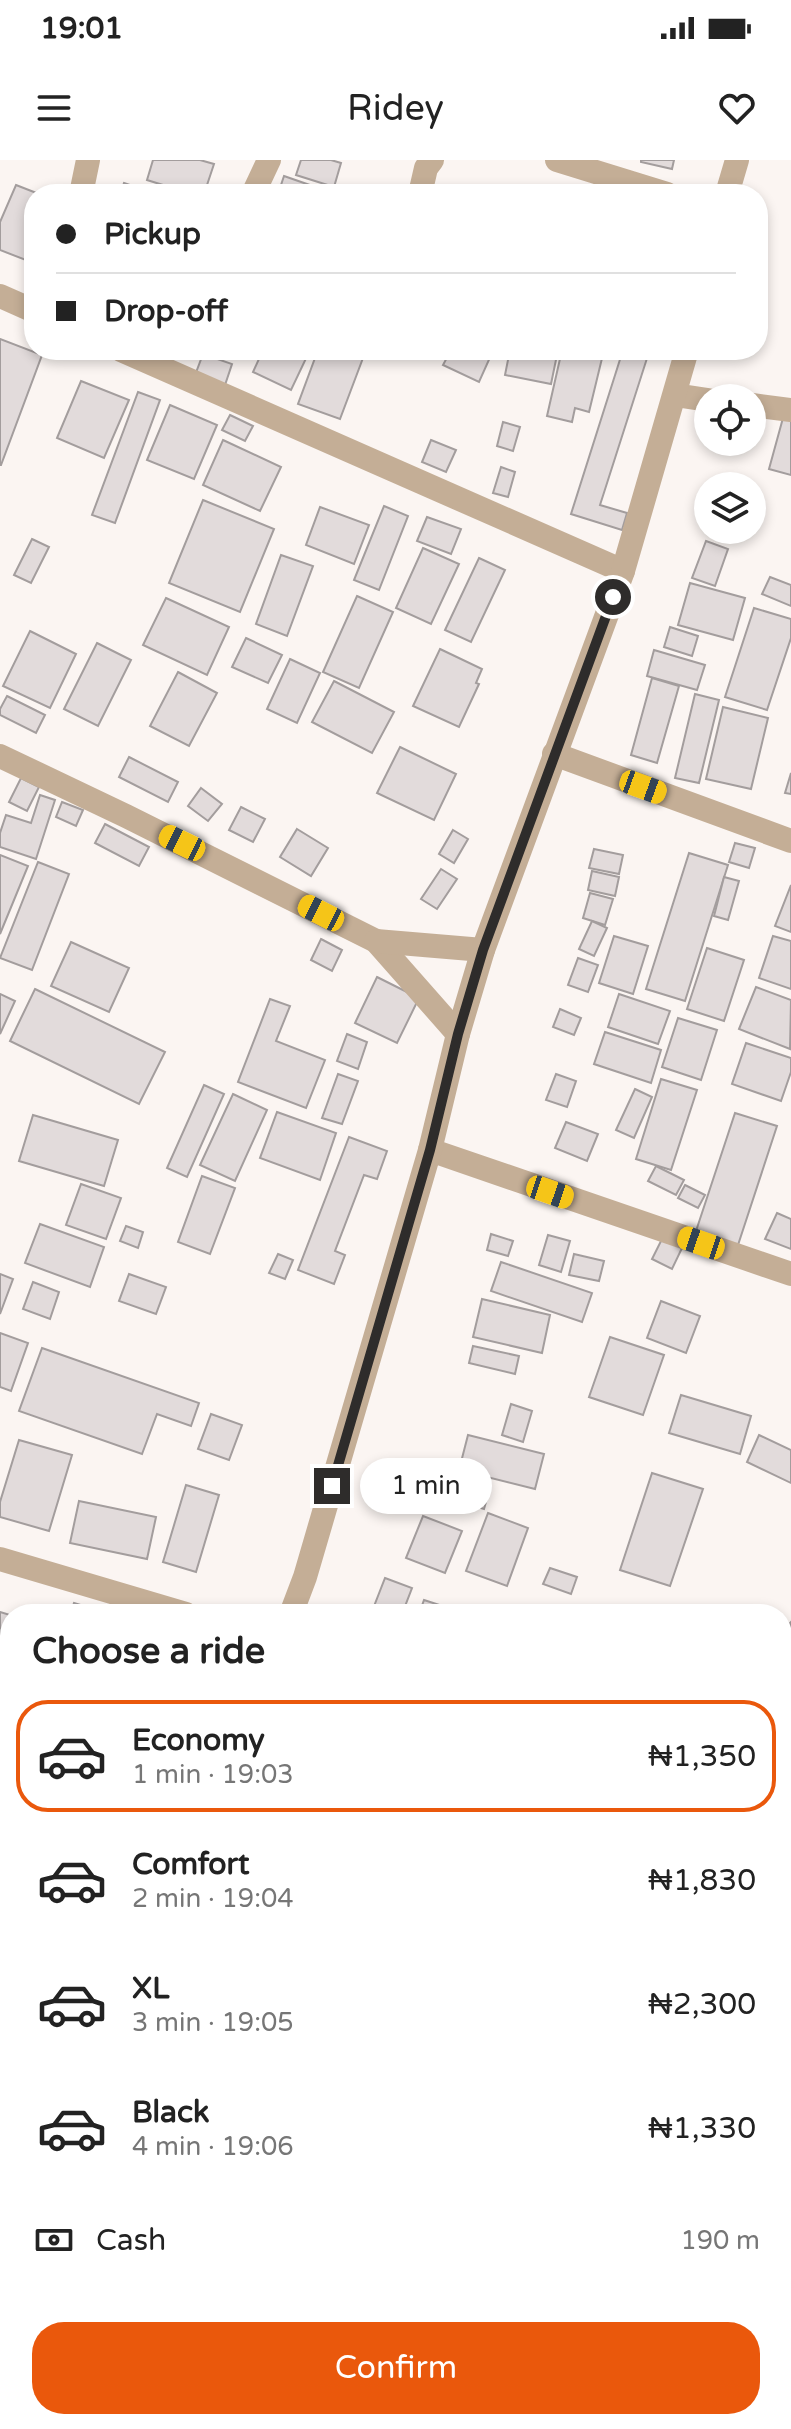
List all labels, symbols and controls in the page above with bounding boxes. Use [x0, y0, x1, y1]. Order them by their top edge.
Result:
text: 19:01 [40, 10, 123, 47]
icon: menu [32, 86, 76, 130]
icon: heart [715, 86, 759, 130]
text: Ridey [347, 87, 444, 130]
text: Pickup [104, 216, 201, 253]
text: Drop-off [104, 293, 228, 330]
map controls [694, 384, 766, 544]
button: locate [694, 384, 766, 456]
button: layers [694, 472, 766, 544]
route start [595, 579, 631, 615]
car [616, 768, 670, 806]
car [155, 822, 209, 864]
car [294, 891, 348, 935]
car [523, 1173, 577, 1211]
car [674, 1224, 728, 1262]
callout: 1 min [360, 1458, 492, 1514]
route end [314, 1468, 350, 1504]
text: 1 min [391, 1470, 461, 1501]
text: Choose a ride [32, 1630, 265, 1673]
icon: car [36, 1720, 108, 1792]
text: Economy [132, 1722, 265, 1759]
text: ₦1,350 [648, 1738, 756, 1775]
text: 1 min · 19:03 [132, 1759, 294, 1790]
icon: car [36, 1844, 108, 1916]
text: Comfort [132, 1846, 250, 1883]
text: ₦1,830 [648, 1862, 756, 1899]
text: 2 min · 19:04 [132, 1883, 294, 1914]
icon: car [36, 1968, 108, 2040]
text: XL [132, 1970, 169, 2007]
text: ₦2,300 [648, 1986, 756, 2023]
text: 3 min · 19:05 [132, 2007, 294, 2038]
icon: car [36, 2092, 108, 2164]
text: Black [132, 2094, 209, 2131]
text: ₦1,330 [648, 2110, 756, 2147]
text: 4 min · 19:06 [132, 2131, 294, 2162]
icon: cash [32, 2218, 76, 2262]
text: Cash [96, 2222, 166, 2259]
text: 190 m [680, 2225, 760, 2256]
button: Confirm [32, 2322, 760, 2414]

